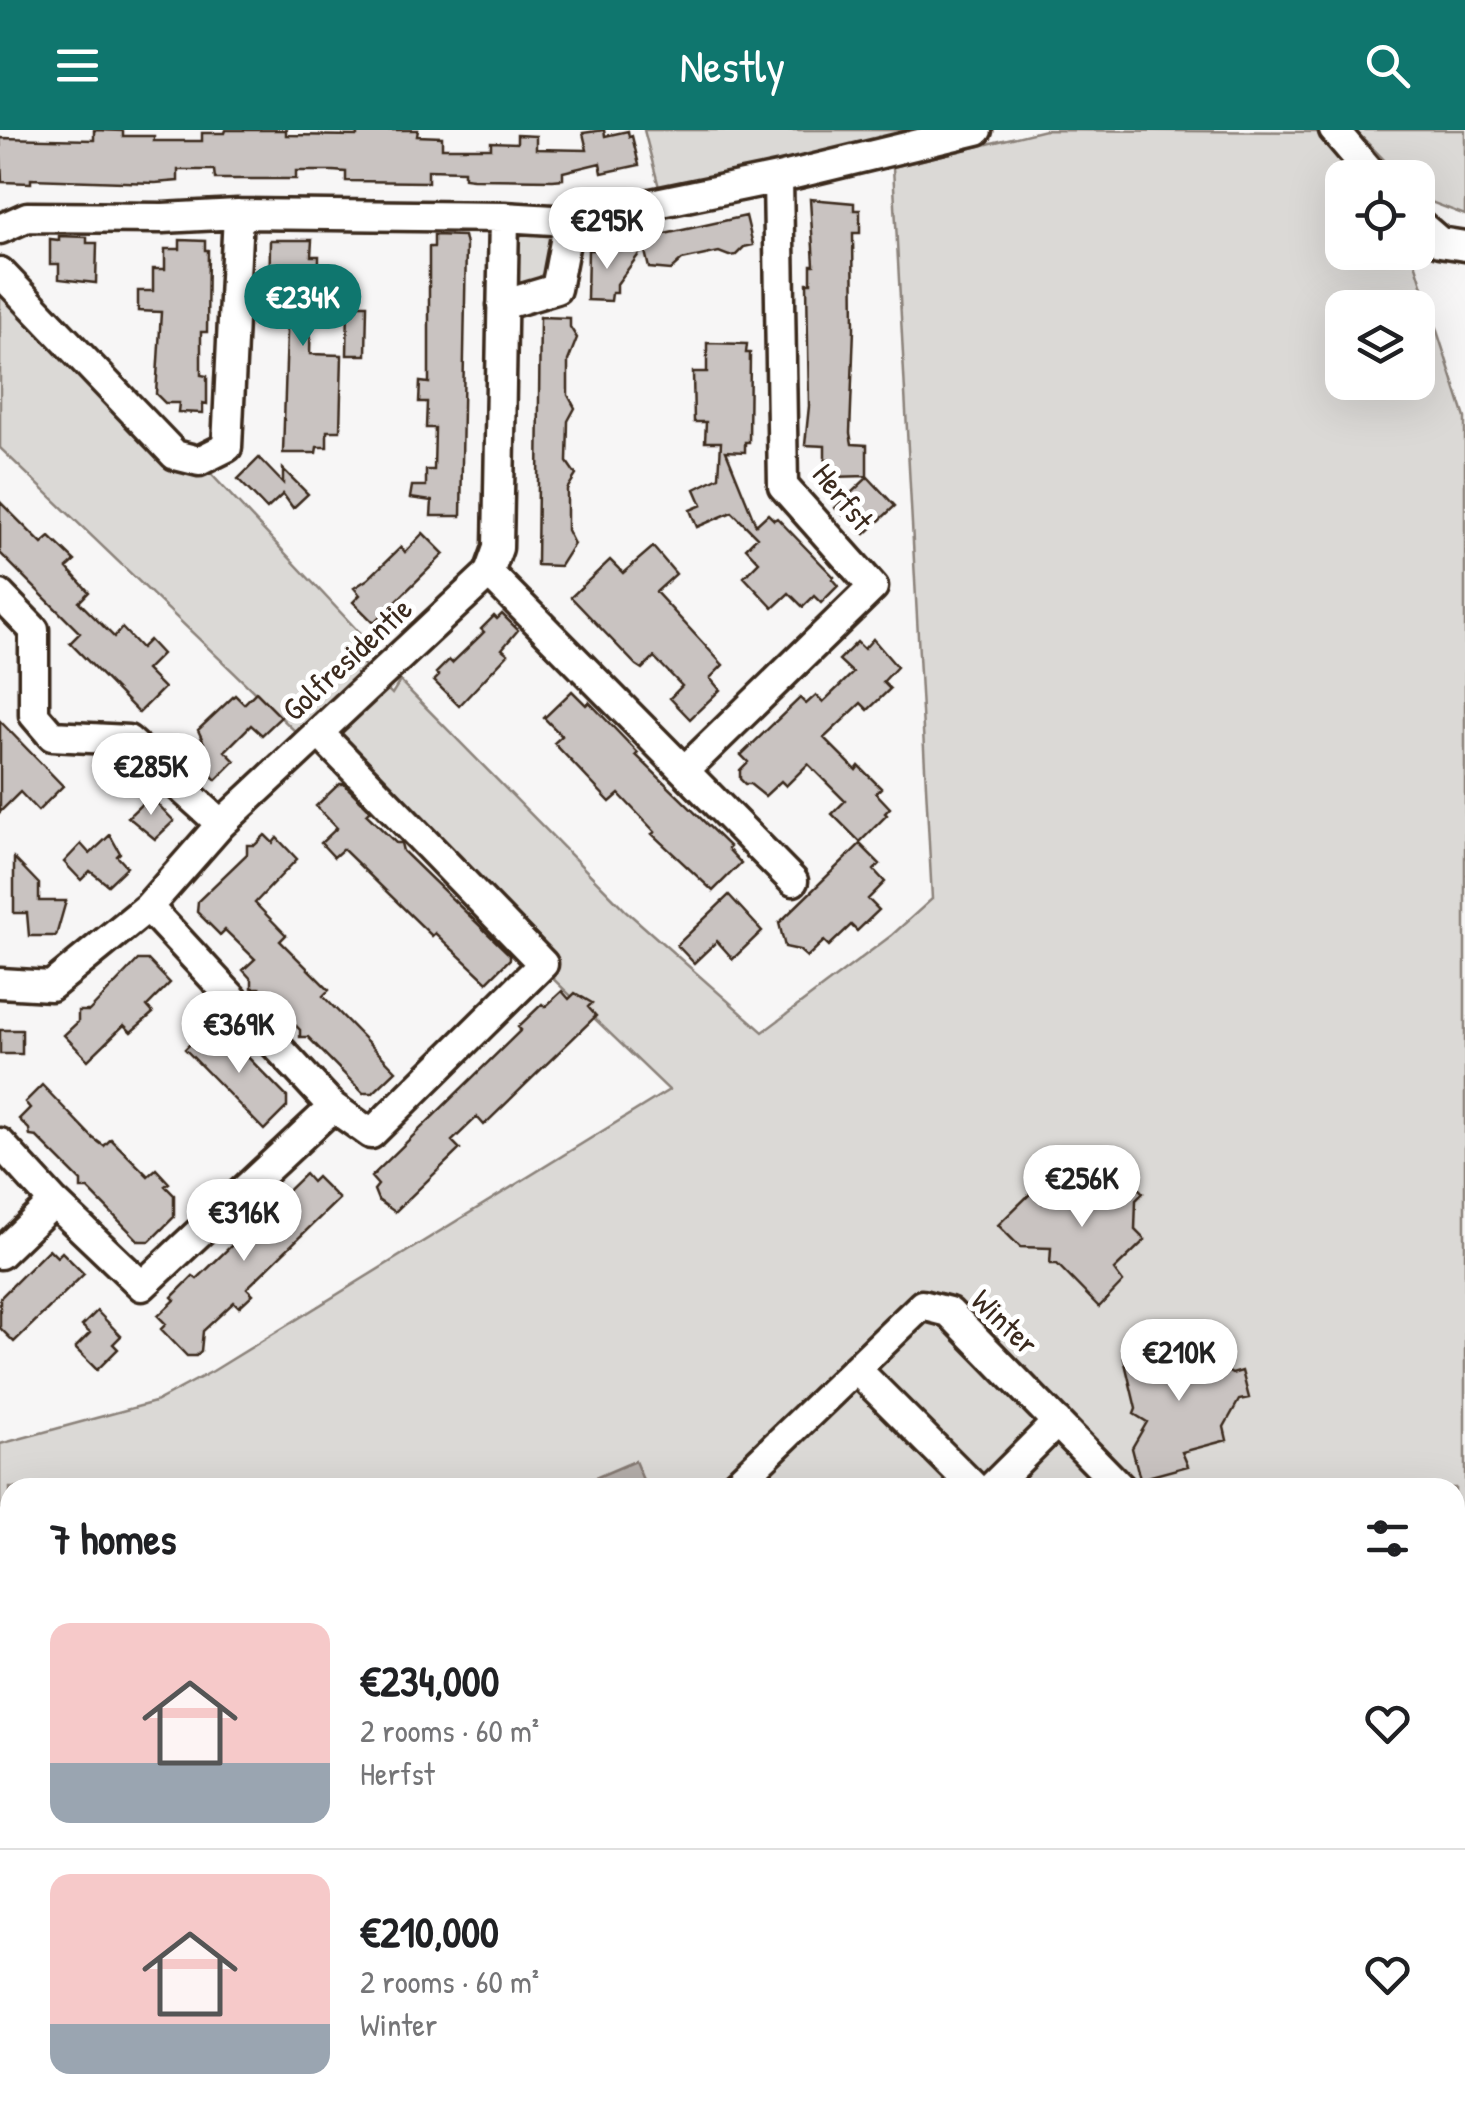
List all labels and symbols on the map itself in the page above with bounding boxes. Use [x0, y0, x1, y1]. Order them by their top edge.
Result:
pin: €295K [537, 187, 677, 272]
pin: €234K [233, 264, 373, 349]
street label: Herfst [803, 454, 884, 540]
street label: Golfresidentie [272, 587, 421, 730]
pin: €285K [81, 733, 221, 818]
pin: €369K [169, 991, 309, 1076]
pin: €256K [1012, 1145, 1152, 1230]
pin: €316K [174, 1179, 314, 1264]
street label: Winter [963, 1279, 1048, 1364]
pin: €210K [1109, 1319, 1249, 1404]

